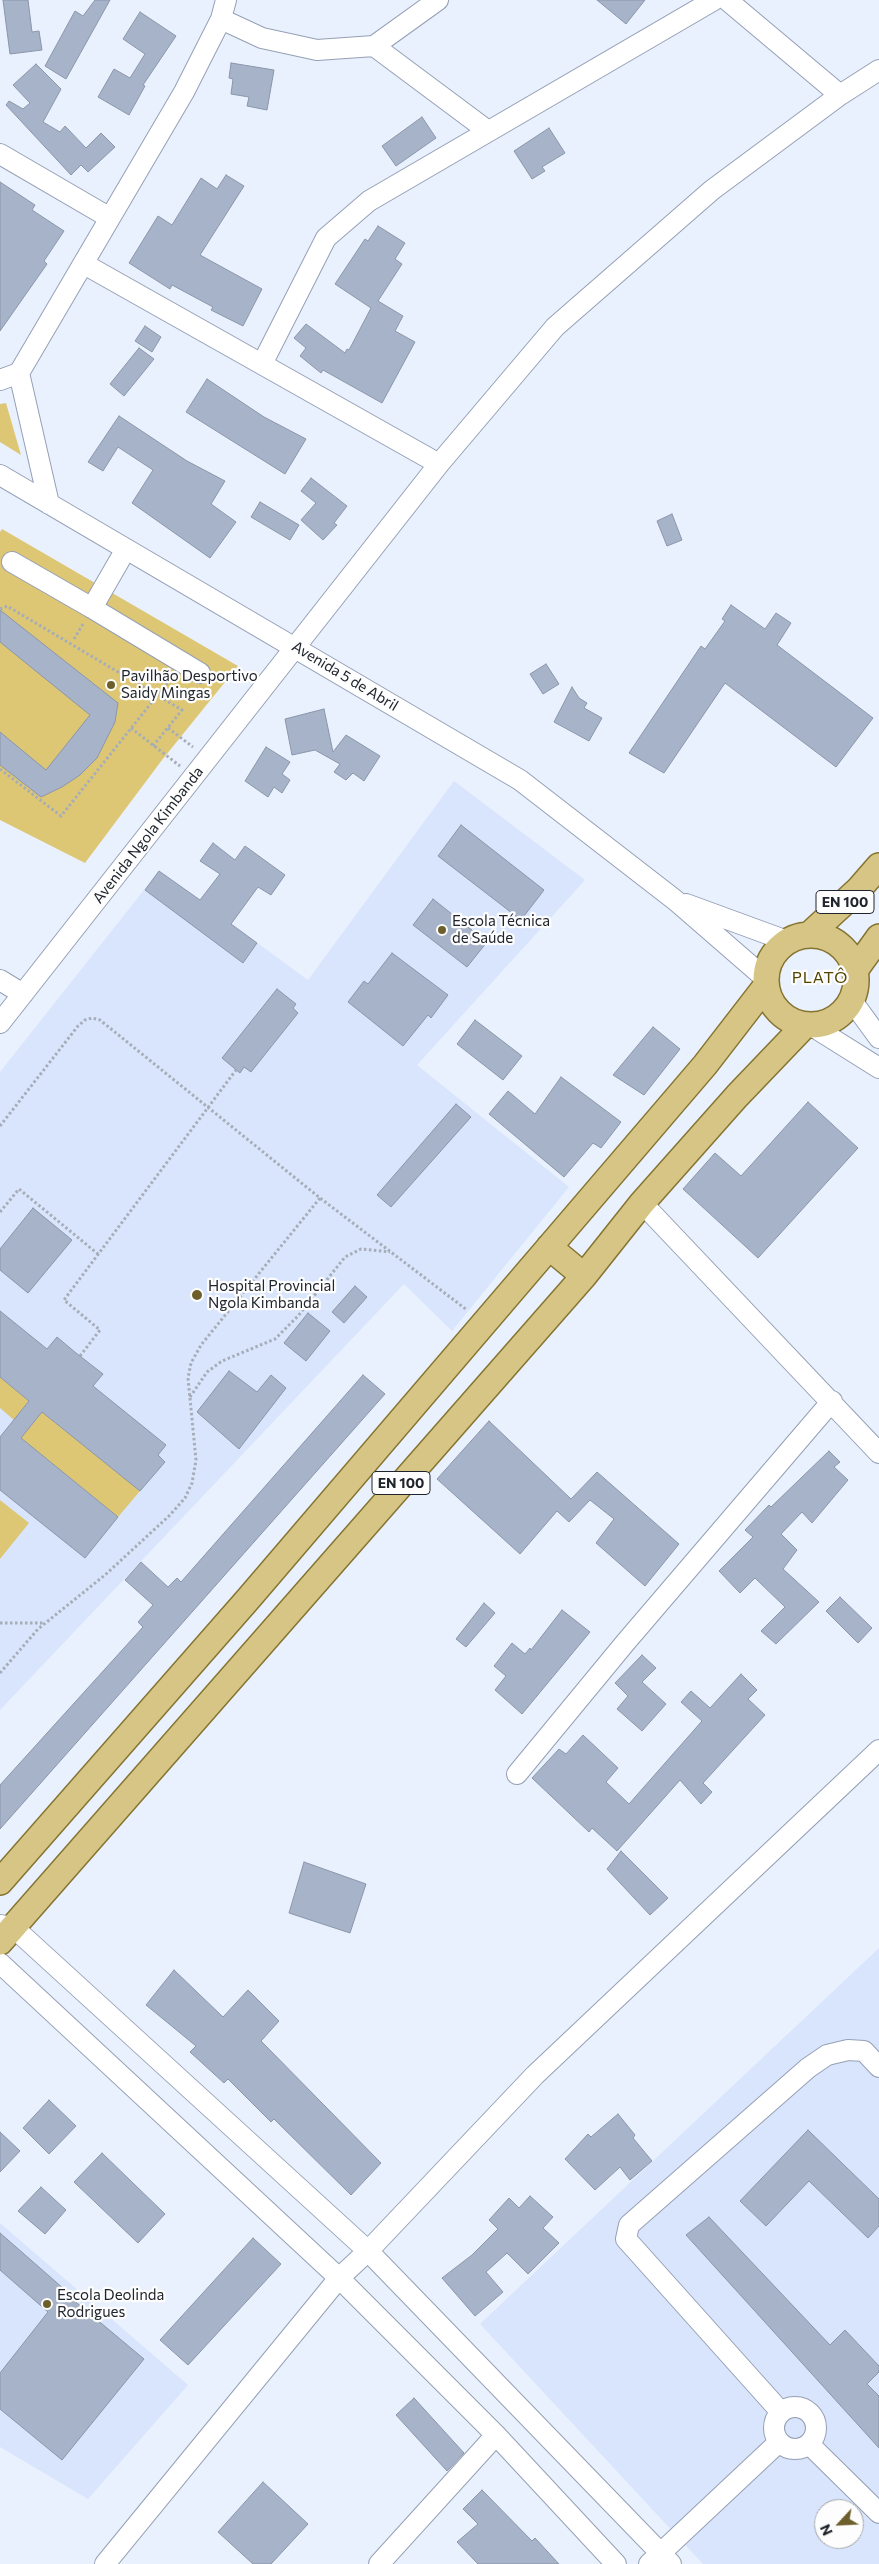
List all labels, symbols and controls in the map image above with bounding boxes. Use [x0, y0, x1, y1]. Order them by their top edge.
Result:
street label: Avenida 5 de Abril [289, 637, 401, 715]
place label: Pavilhão Desportivo Saidy Mingas [121, 667, 258, 702]
marker: Pavilhão Desportivo Saidy Mingas [105, 679, 117, 691]
street label: Avenida Ngola Kimbanda [89, 763, 207, 907]
road number: EN 100 [816, 890, 874, 914]
place label: Escola Técnica de Saúde [452, 912, 550, 947]
marker: Escola Técnica de Saúde [436, 924, 448, 936]
district label: PLATÔ [791, 968, 849, 988]
place label: Hospital Provincial Ngola Kimbanda [208, 1277, 335, 1312]
marker: Hospital Provincial Ngola Kimbanda [190, 1288, 204, 1302]
road number: EN 100 [372, 1472, 430, 1495]
place label: Escola Deolinda Rodrigues [57, 2286, 164, 2321]
marker: Escola Deolinda Rodrigues [41, 2298, 53, 2310]
north arrow [814, 2499, 864, 2549]
text: N [816, 2522, 836, 2538]

